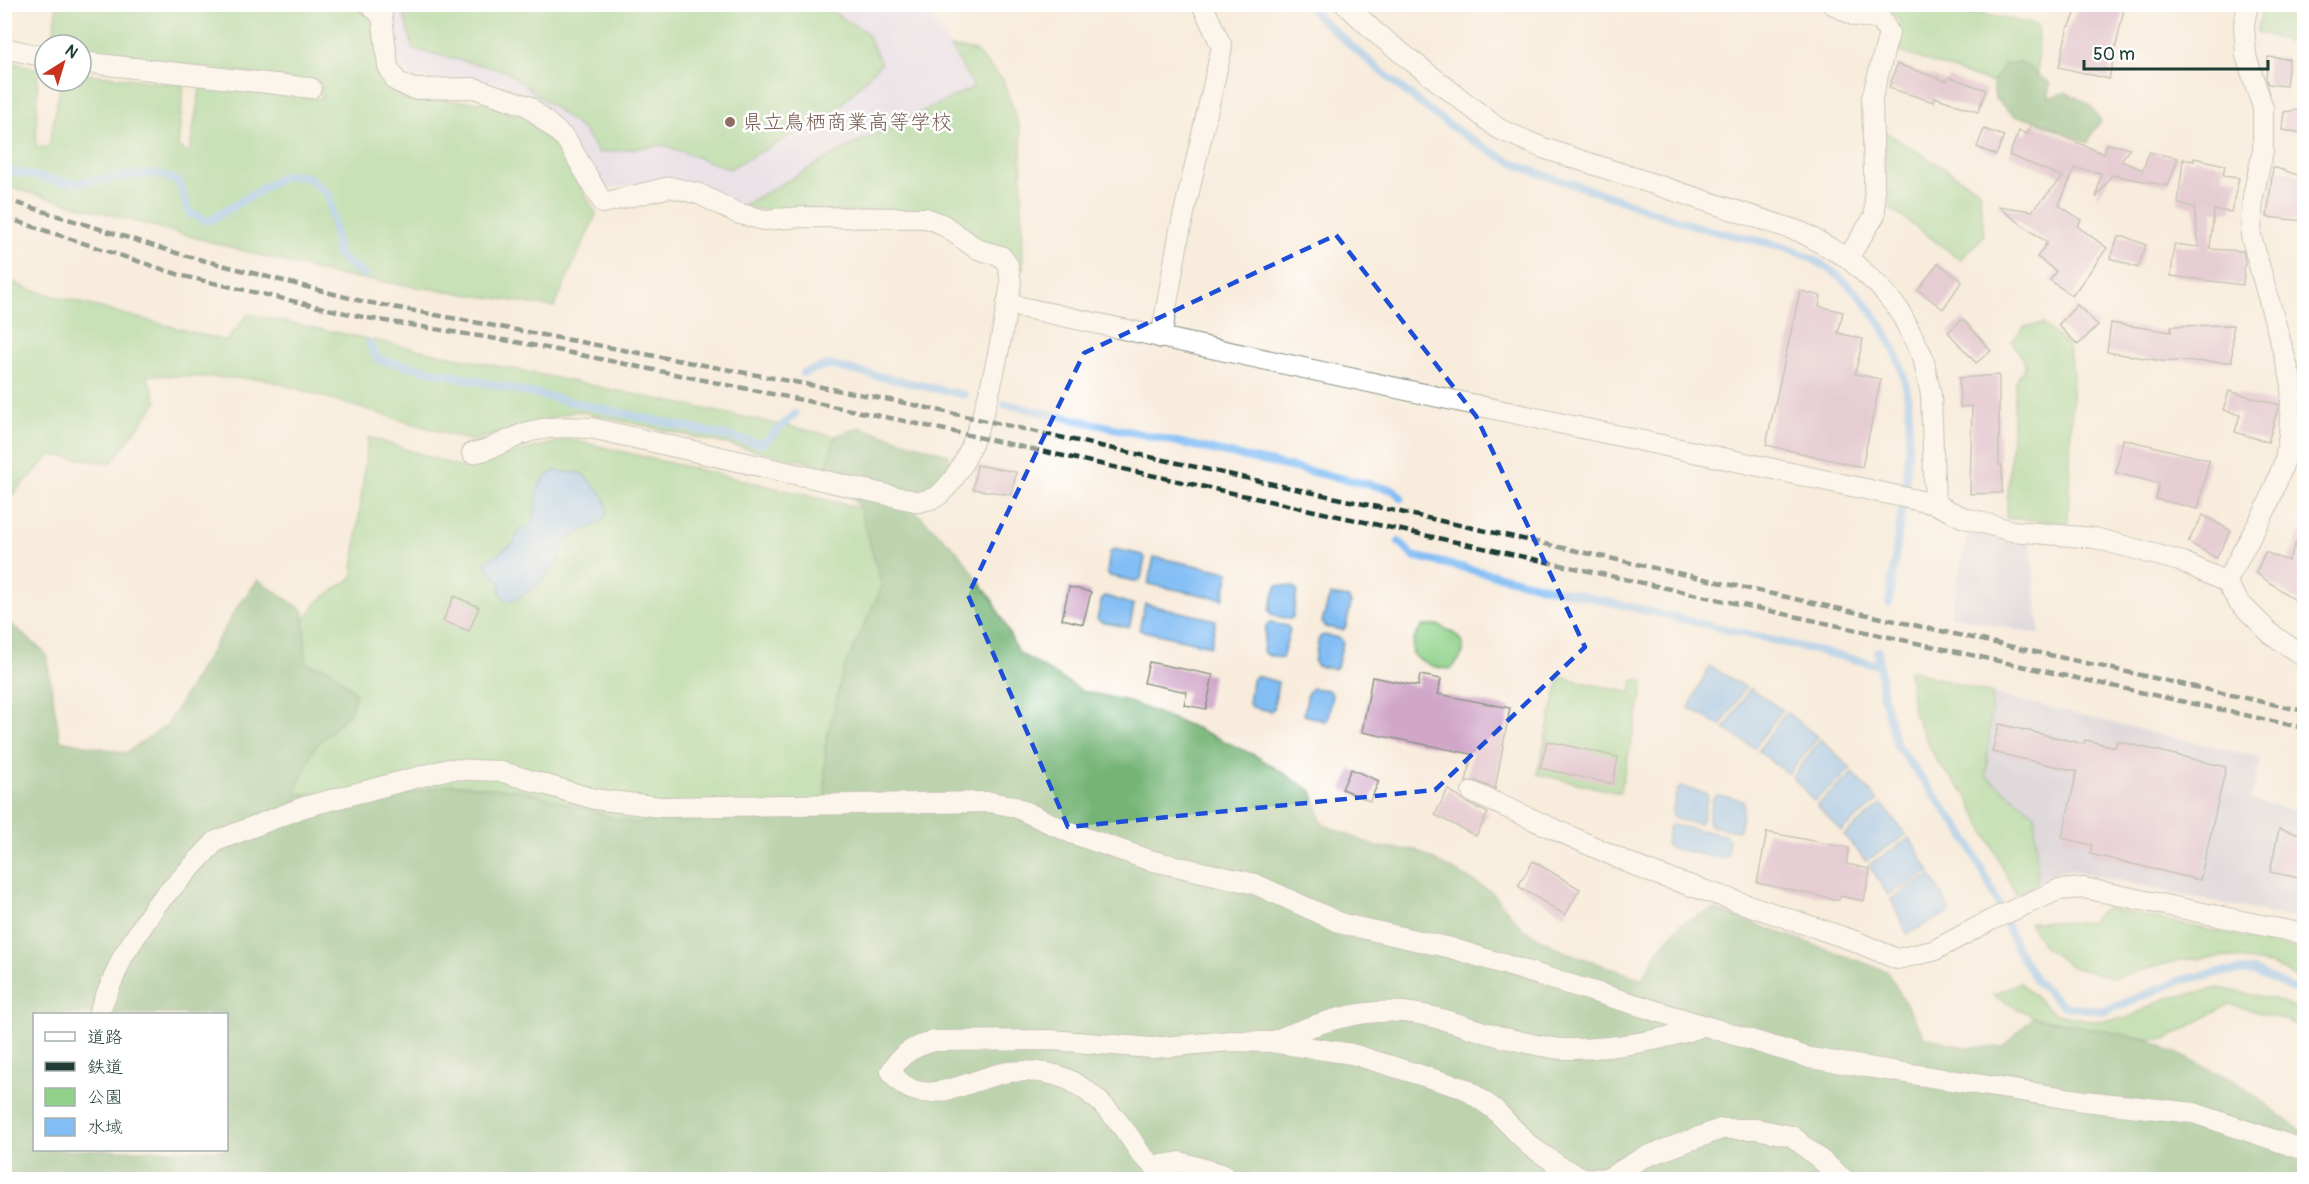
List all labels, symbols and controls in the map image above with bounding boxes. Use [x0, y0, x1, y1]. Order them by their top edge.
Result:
north arrow [33, 33, 93, 93]
scale bar [2084, 33, 2268, 71]
text: N [61, 41, 82, 63]
text: 50 m [2093, 43, 2135, 66]
place label: 県立鳥栖商業高等学校 [742, 109, 952, 136]
marker: 県立鳥栖商業高等学校 [723, 115, 737, 129]
legend [33, 1013, 228, 1151]
text: 道路 [87, 1026, 123, 1049]
text: 鉄道 [87, 1056, 123, 1079]
text: 公園 [87, 1086, 123, 1109]
text: 水域 [87, 1116, 123, 1139]

